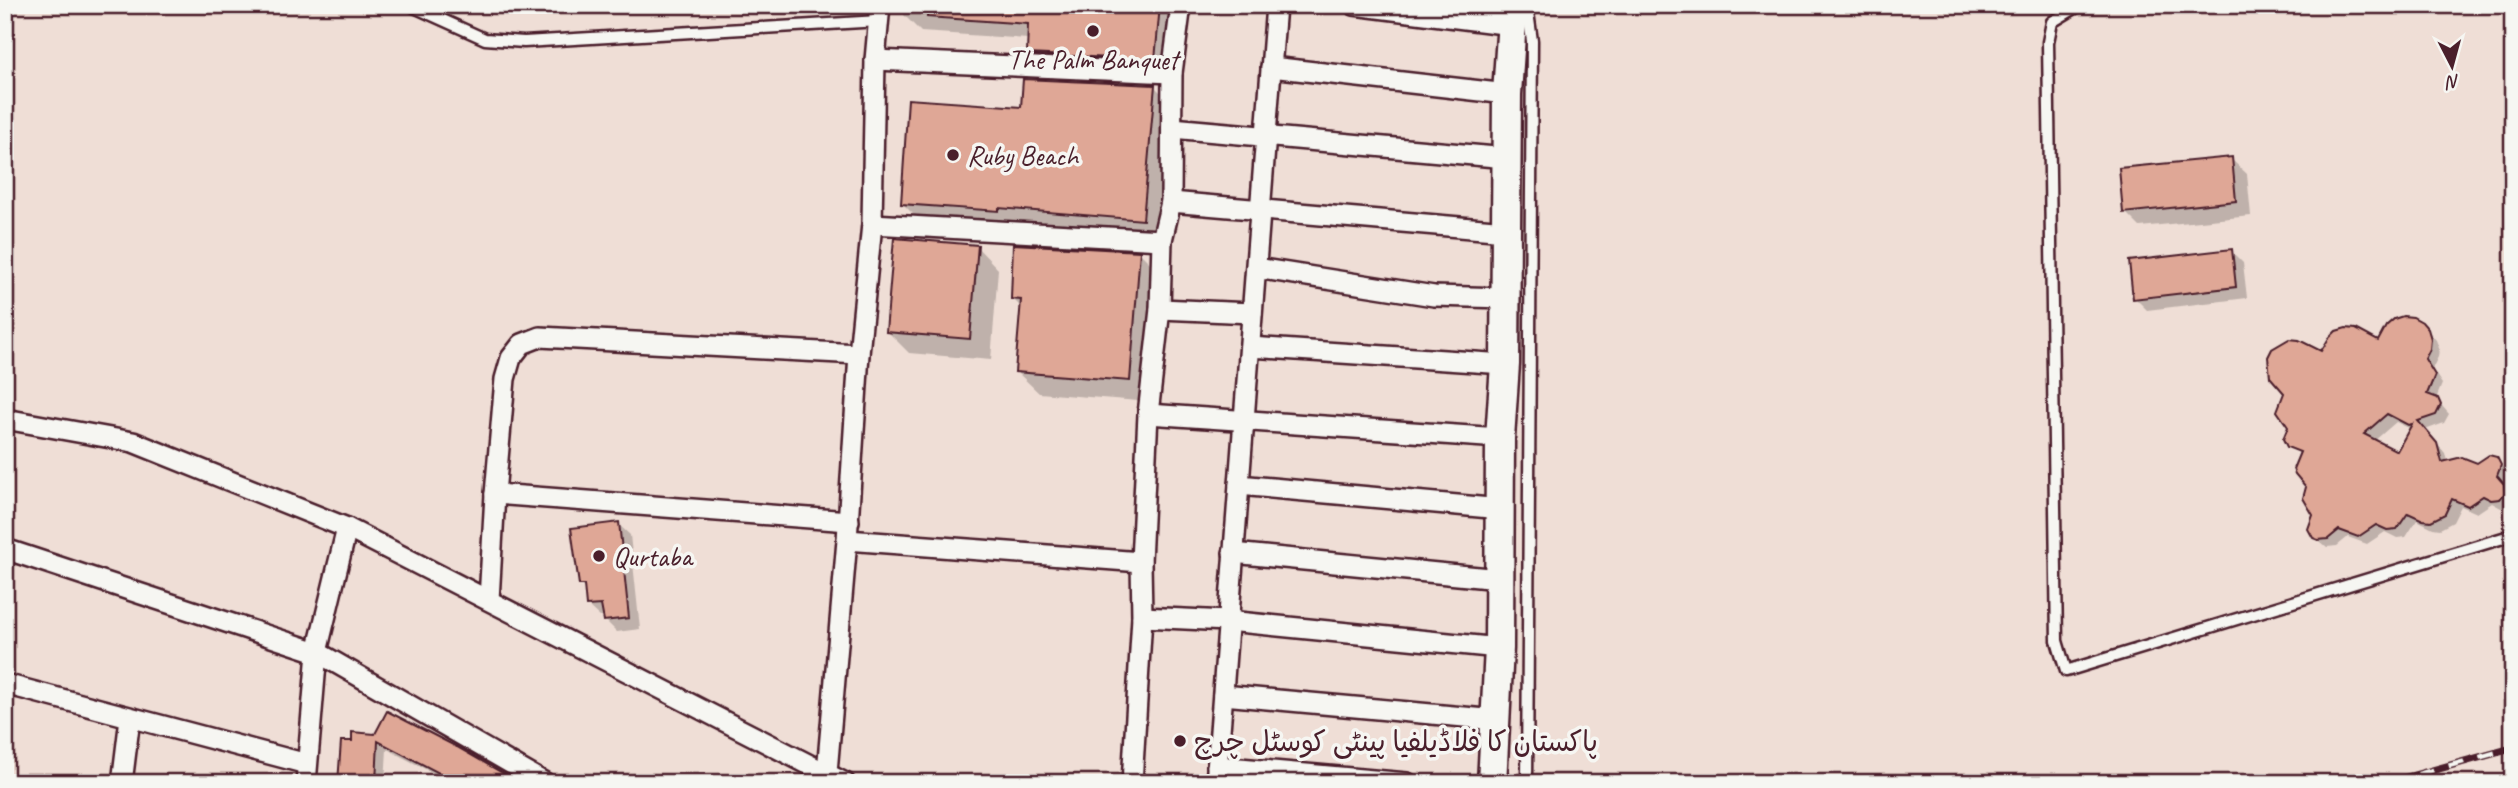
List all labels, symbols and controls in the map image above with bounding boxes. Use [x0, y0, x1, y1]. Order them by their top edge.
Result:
marker: The Palm Banquet [1085, 23, 1101, 39]
north arrow [2416, 32, 2486, 102]
place label: The Palm Banquet [1008, 42, 1182, 77]
text: N [2443, 69, 2461, 95]
place label: Ruby Beach [967, 138, 1080, 173]
marker: Ruby Beach [945, 147, 961, 163]
place label: Qurtaba [613, 539, 694, 574]
marker: Qurtaba [591, 548, 607, 564]
place label: پاکستان کا فلاڈیلفیا پینٹی کوسٹل چرچ [1194, 724, 1598, 760]
marker: پاکستان کا فلاڈیلفیا پینٹی کوسٹل چرچ [1172, 733, 1188, 749]

